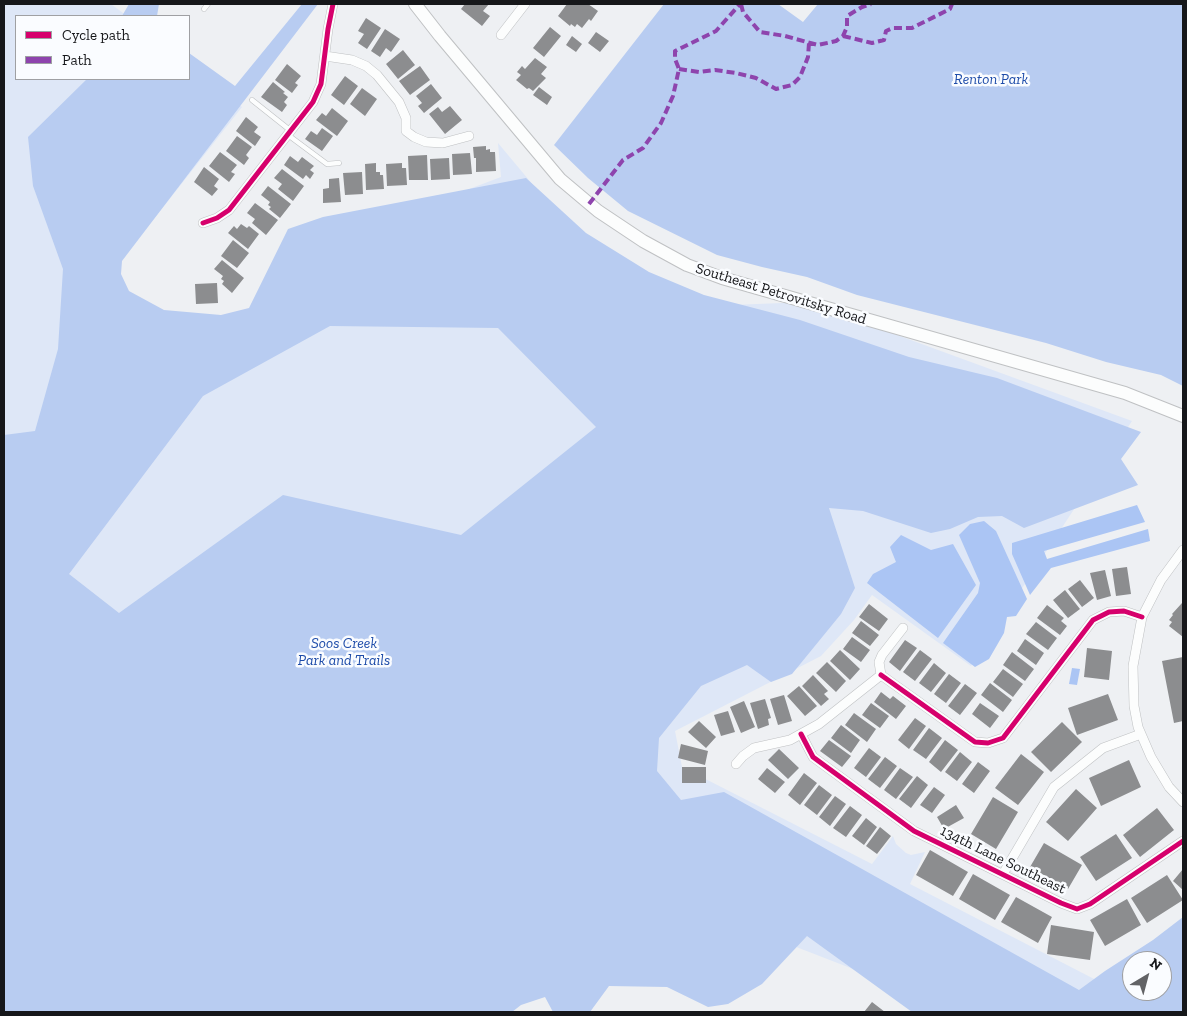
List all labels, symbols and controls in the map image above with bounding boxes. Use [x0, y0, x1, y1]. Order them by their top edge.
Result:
legend [15, 15, 190, 80]
text: Cycle path [62, 26, 130, 44]
text: Path [62, 51, 92, 69]
park label: Renton Park [954, 71, 1028, 89]
street label: Southeast Petrovitsky Road [693, 259, 869, 329]
park label: Soos Creek Park and Trails [298, 635, 390, 670]
street label: 134th Lane Southeast [937, 822, 1069, 898]
north arrow [1122, 951, 1172, 1001]
text: N [1146, 954, 1165, 974]

